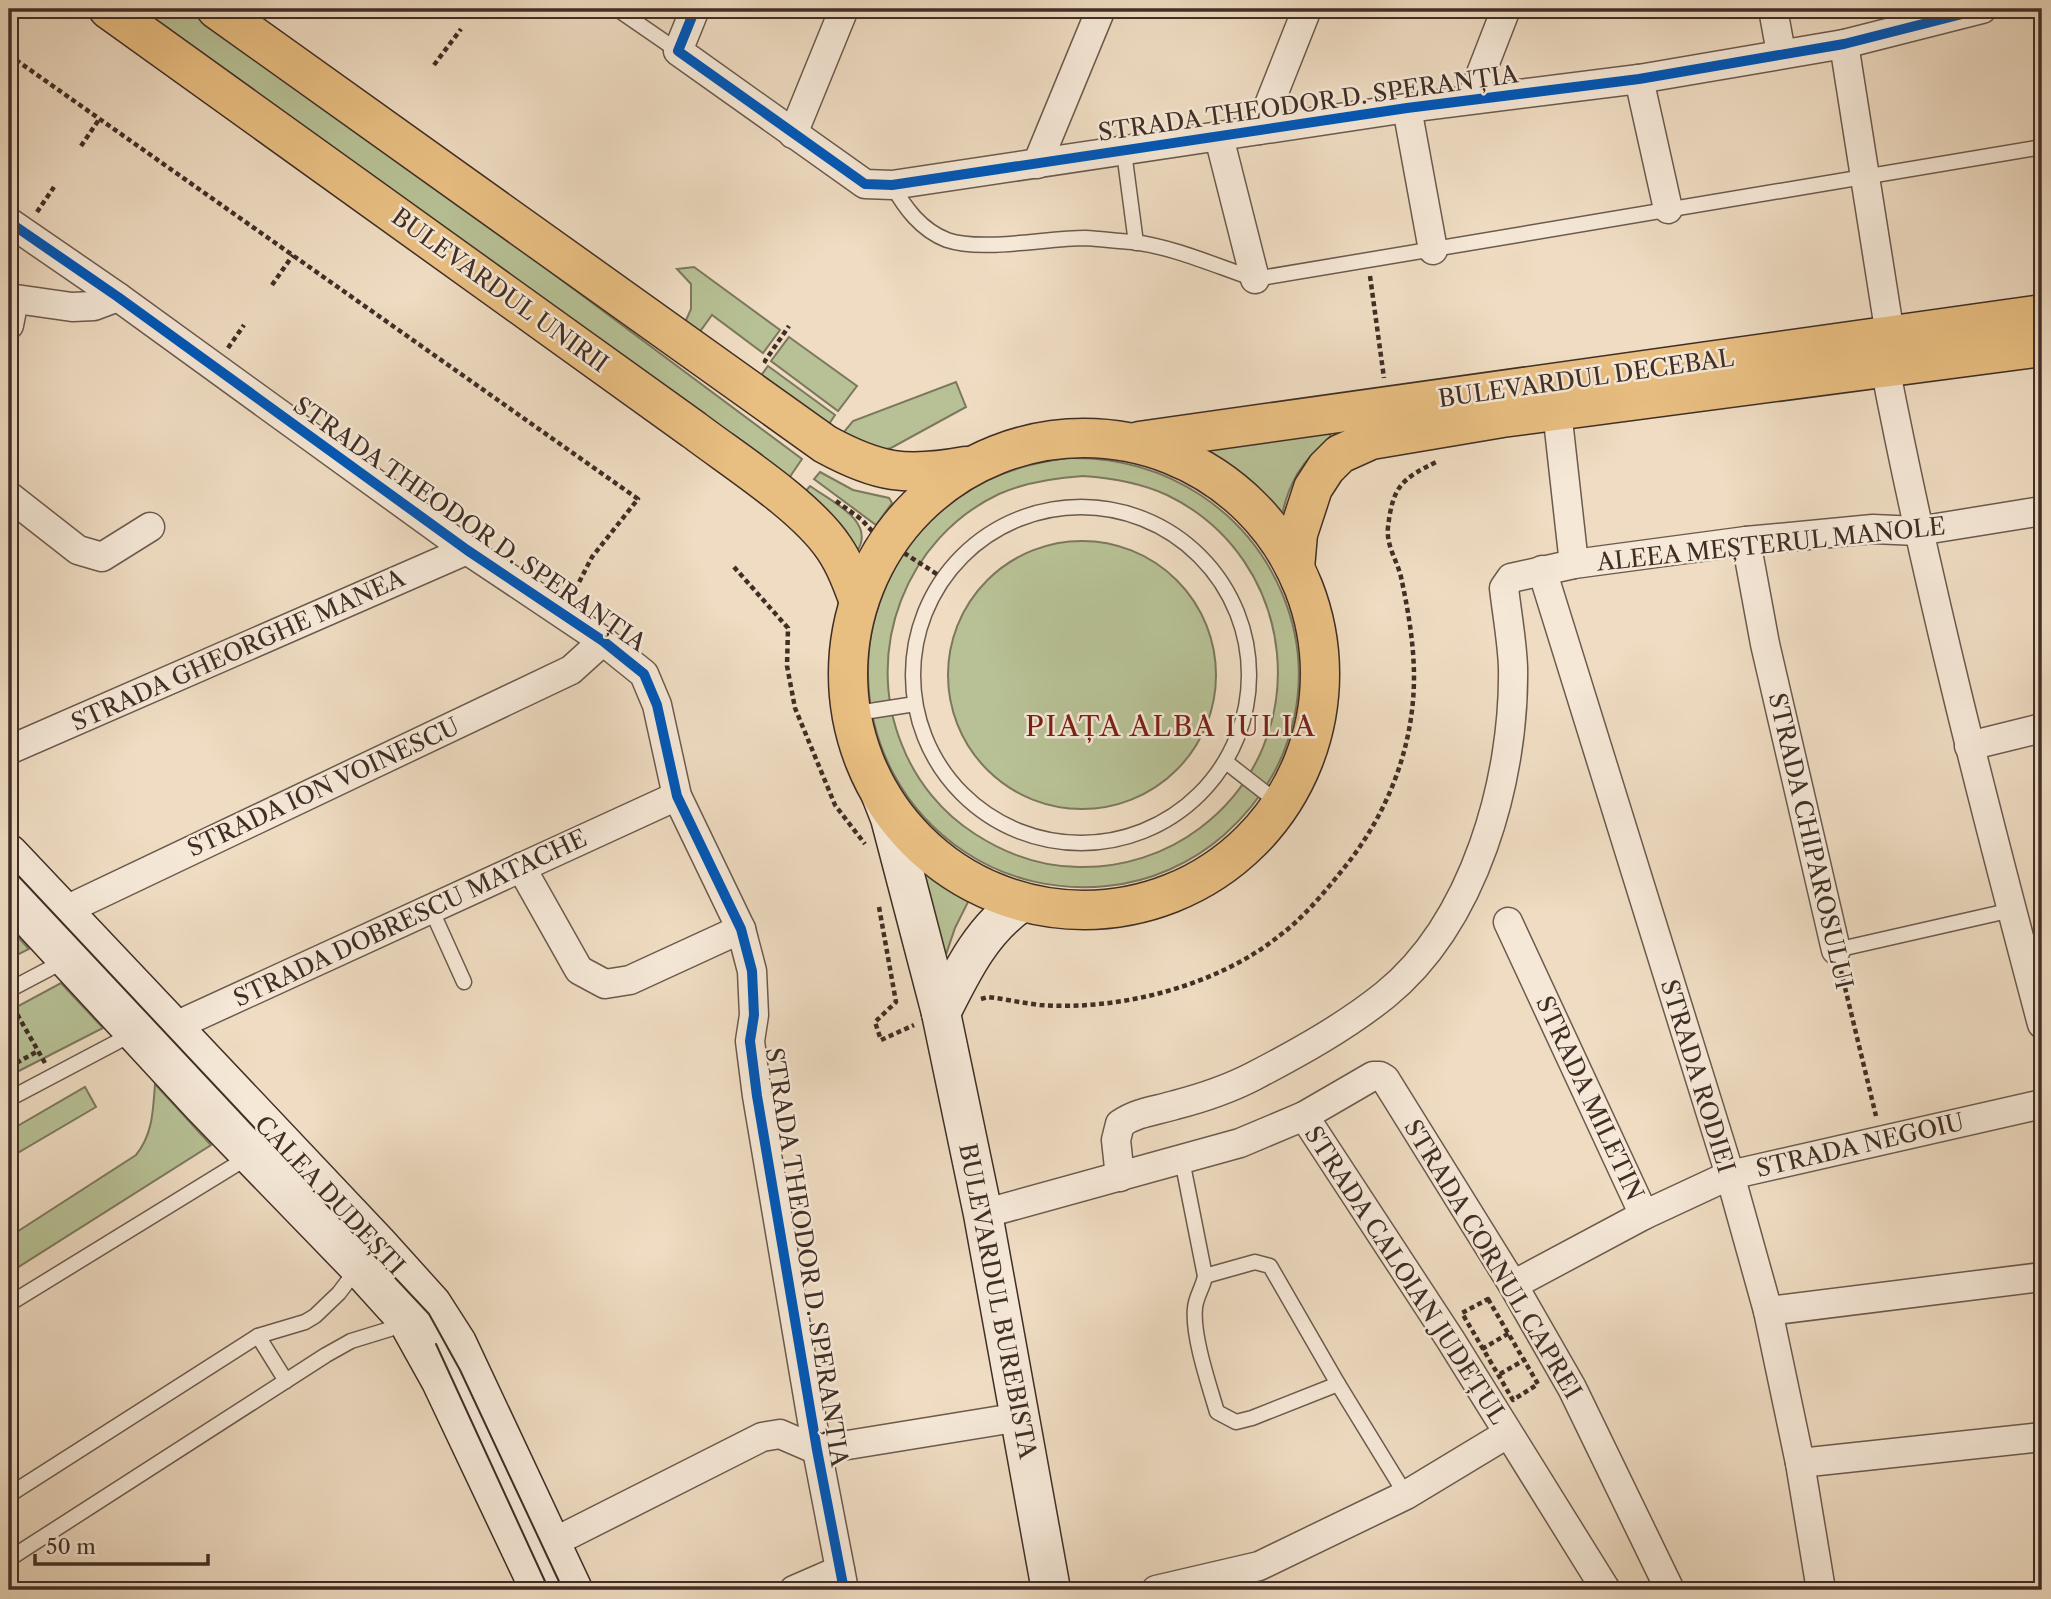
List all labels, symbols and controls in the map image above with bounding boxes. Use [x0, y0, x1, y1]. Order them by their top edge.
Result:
street label: STRADA THEODOR D. SPERANȚIA [1096, 59, 1521, 147]
street label: BULEVARDUL UNIRII [386, 202, 614, 378]
street label: BULEVARDUL DECEBAL [1436, 343, 1736, 413]
street label: STRADA THEODOR D. SPERANȚIA [288, 391, 653, 658]
street label: ALEEA MEȘTERUL MANOLE [1594, 511, 1947, 577]
street label: STRADA GHEORGHE MANEA [67, 563, 410, 737]
street label: STRADA CHIPAROSULUI [1763, 690, 1859, 992]
district label: PIAȚA ALBA IULIA [1025, 709, 1317, 744]
street label: STRADA ION VOINESCU [183, 711, 463, 863]
street label: STRADA DOBRESCU MATACHE [229, 823, 591, 1013]
street label: STRADA RODIEI [1655, 976, 1741, 1176]
street label: STRADA MILETIN [1530, 991, 1650, 1205]
street label: STRADA THEODOR D. SPERANȚIA [760, 1045, 855, 1470]
street label: STRADA NEGOIU [1753, 1107, 1967, 1183]
street label: CALEA DUDEȘTI [249, 1110, 411, 1280]
street label: STRADA CORNUL CAPREI [1398, 1114, 1588, 1404]
street label: STRADA CALOIAN JUDEȚUL [1299, 1120, 1514, 1430]
street label: BULEVARDUL BUREBISTA [953, 1141, 1043, 1462]
scale bar [35, 1522, 208, 1566]
text: 50 m [46, 1534, 96, 1559]

